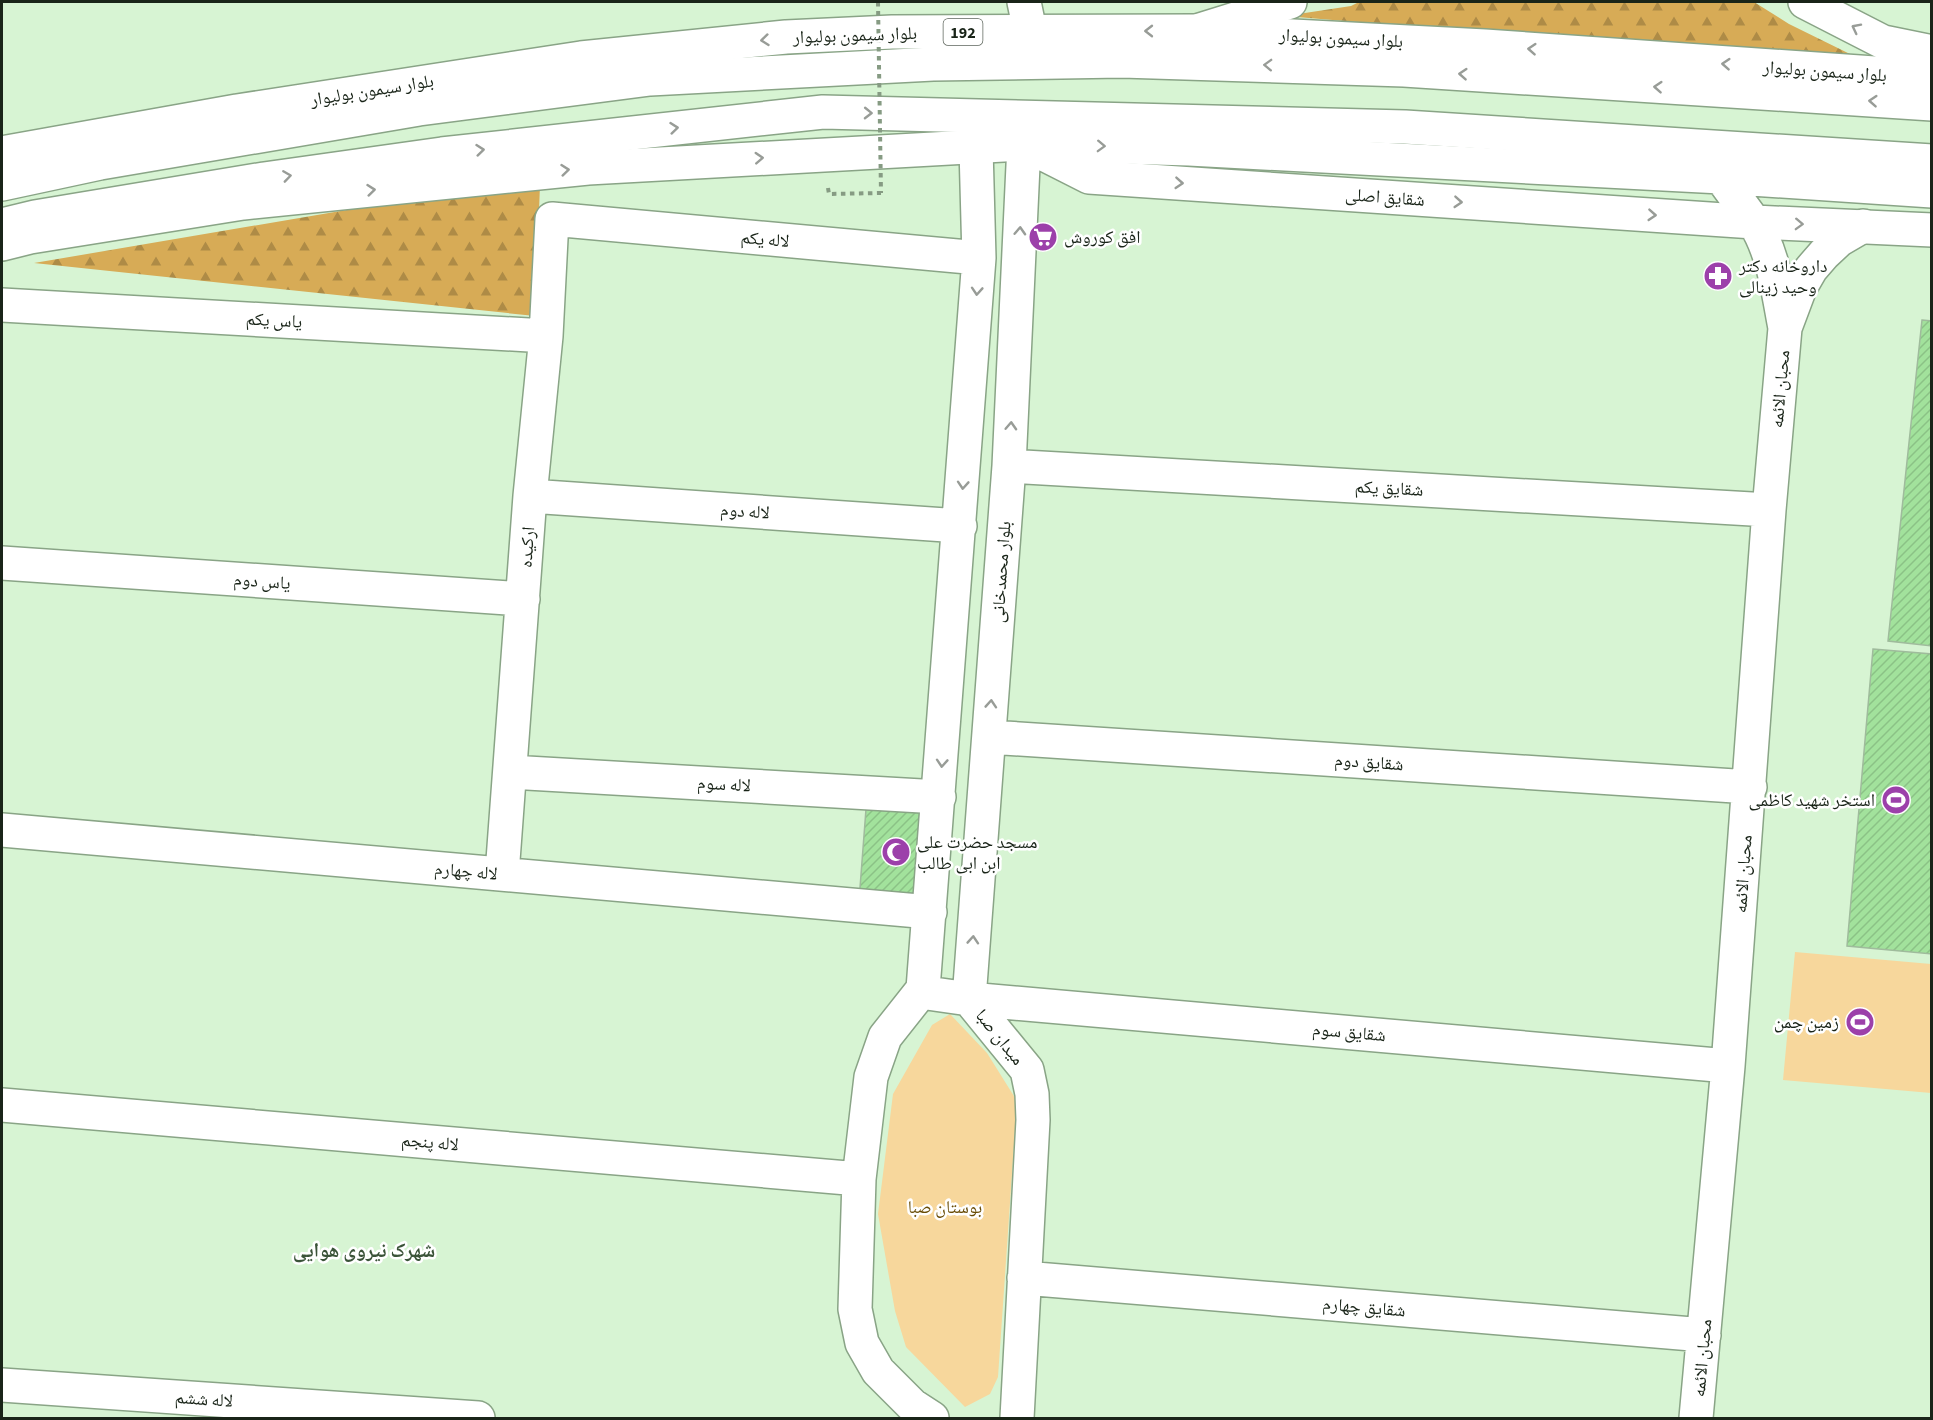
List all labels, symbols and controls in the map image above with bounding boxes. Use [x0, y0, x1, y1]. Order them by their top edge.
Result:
road number: 192 [944, 19, 982, 45]
street label: بلوار سیمون بولیوار [791, 21, 918, 50]
street label: بلوار سیمون بولیوار [1277, 23, 1404, 54]
one-way arrow [1852, 24, 1863, 36]
one-way arrow [1144, 25, 1153, 37]
one-way arrow [760, 33, 769, 46]
one-way arrow [1527, 43, 1537, 56]
street label: بلوار سیمون بولیوار [1761, 55, 1888, 88]
one-way arrow [1722, 58, 1731, 71]
one-way arrow [1264, 59, 1273, 71]
one-way arrow [1458, 67, 1467, 80]
street label: بلوار سیمون بولیوار [308, 68, 435, 113]
one-way arrow [1653, 80, 1662, 93]
one-way arrow [1869, 94, 1878, 107]
one-way arrow [863, 107, 872, 120]
one-way arrow [669, 123, 678, 135]
one-way arrow [1097, 140, 1106, 153]
one-way arrow [475, 144, 485, 157]
one-way arrow [755, 151, 764, 164]
one-way arrow [560, 164, 569, 177]
one-way arrow [282, 171, 291, 183]
one-way arrow [1175, 176, 1184, 189]
street label: شقایق اصلی [1344, 182, 1426, 213]
one-way arrow [366, 184, 375, 197]
one-way arrow [1453, 195, 1462, 208]
one-way arrow [1648, 208, 1657, 221]
one-way arrow [1794, 218, 1803, 230]
supermarket icon: افق کوروش [1027, 221, 1059, 253]
street label: لاله یکم [740, 225, 790, 254]
place label: افق کوروش [1064, 225, 1141, 250]
one-way arrow [1013, 226, 1026, 235]
place label: داروخانه دکتر وحید زینالی [1738, 254, 1827, 300]
pharmacy icon: داروخانه دکتر وحید زینالی [1702, 260, 1734, 292]
one-way arrow [970, 286, 983, 295]
street label: یاس یکم [245, 307, 303, 334]
street label: محبان الائمه [1765, 349, 1796, 429]
one-way arrow [1005, 421, 1017, 430]
street label: شقایق یکم [1354, 474, 1424, 503]
one-way arrow [956, 481, 969, 490]
street label: لاله دوم [719, 497, 771, 526]
street label: بلوار محمدخانی [985, 520, 1018, 624]
street label: ارکیده [514, 526, 541, 568]
street label: یاس دوم [233, 567, 291, 596]
one-way arrow [985, 699, 998, 708]
street label: شقایق دوم [1333, 748, 1404, 777]
one-way arrow [936, 759, 949, 768]
street label: لاله سوم [696, 771, 752, 798]
sports icon: استخر شهید کاظمی [1880, 784, 1912, 816]
place label: استخر شهید کاظمی [1749, 788, 1875, 813]
place label: مسجد حضرت علی ابن ابی طالب [917, 830, 1037, 876]
street label: محبان الائمه [1728, 834, 1759, 914]
mosque icon: مسجد حضرت علی ابن ابی طالب [880, 836, 912, 868]
street label: لاله چهارم [433, 856, 499, 887]
one-way arrow [967, 936, 980, 945]
street label: میدان صبا [969, 1004, 1030, 1071]
sports icon: زمین چمن [1844, 1006, 1876, 1038]
place label: زمین چمن [1774, 1010, 1839, 1035]
street label: شقایق سوم [1311, 1017, 1387, 1048]
street label: لاله پنجم [400, 1128, 460, 1157]
park label: بوستان صبا [908, 1195, 982, 1220]
district label: شهرک نیروی هوایی [293, 1237, 435, 1265]
street label: شقایق چهارم [1321, 1291, 1407, 1324]
street label: محبان الائمه [1687, 1318, 1718, 1398]
street label: لاله ششم [174, 1385, 234, 1414]

